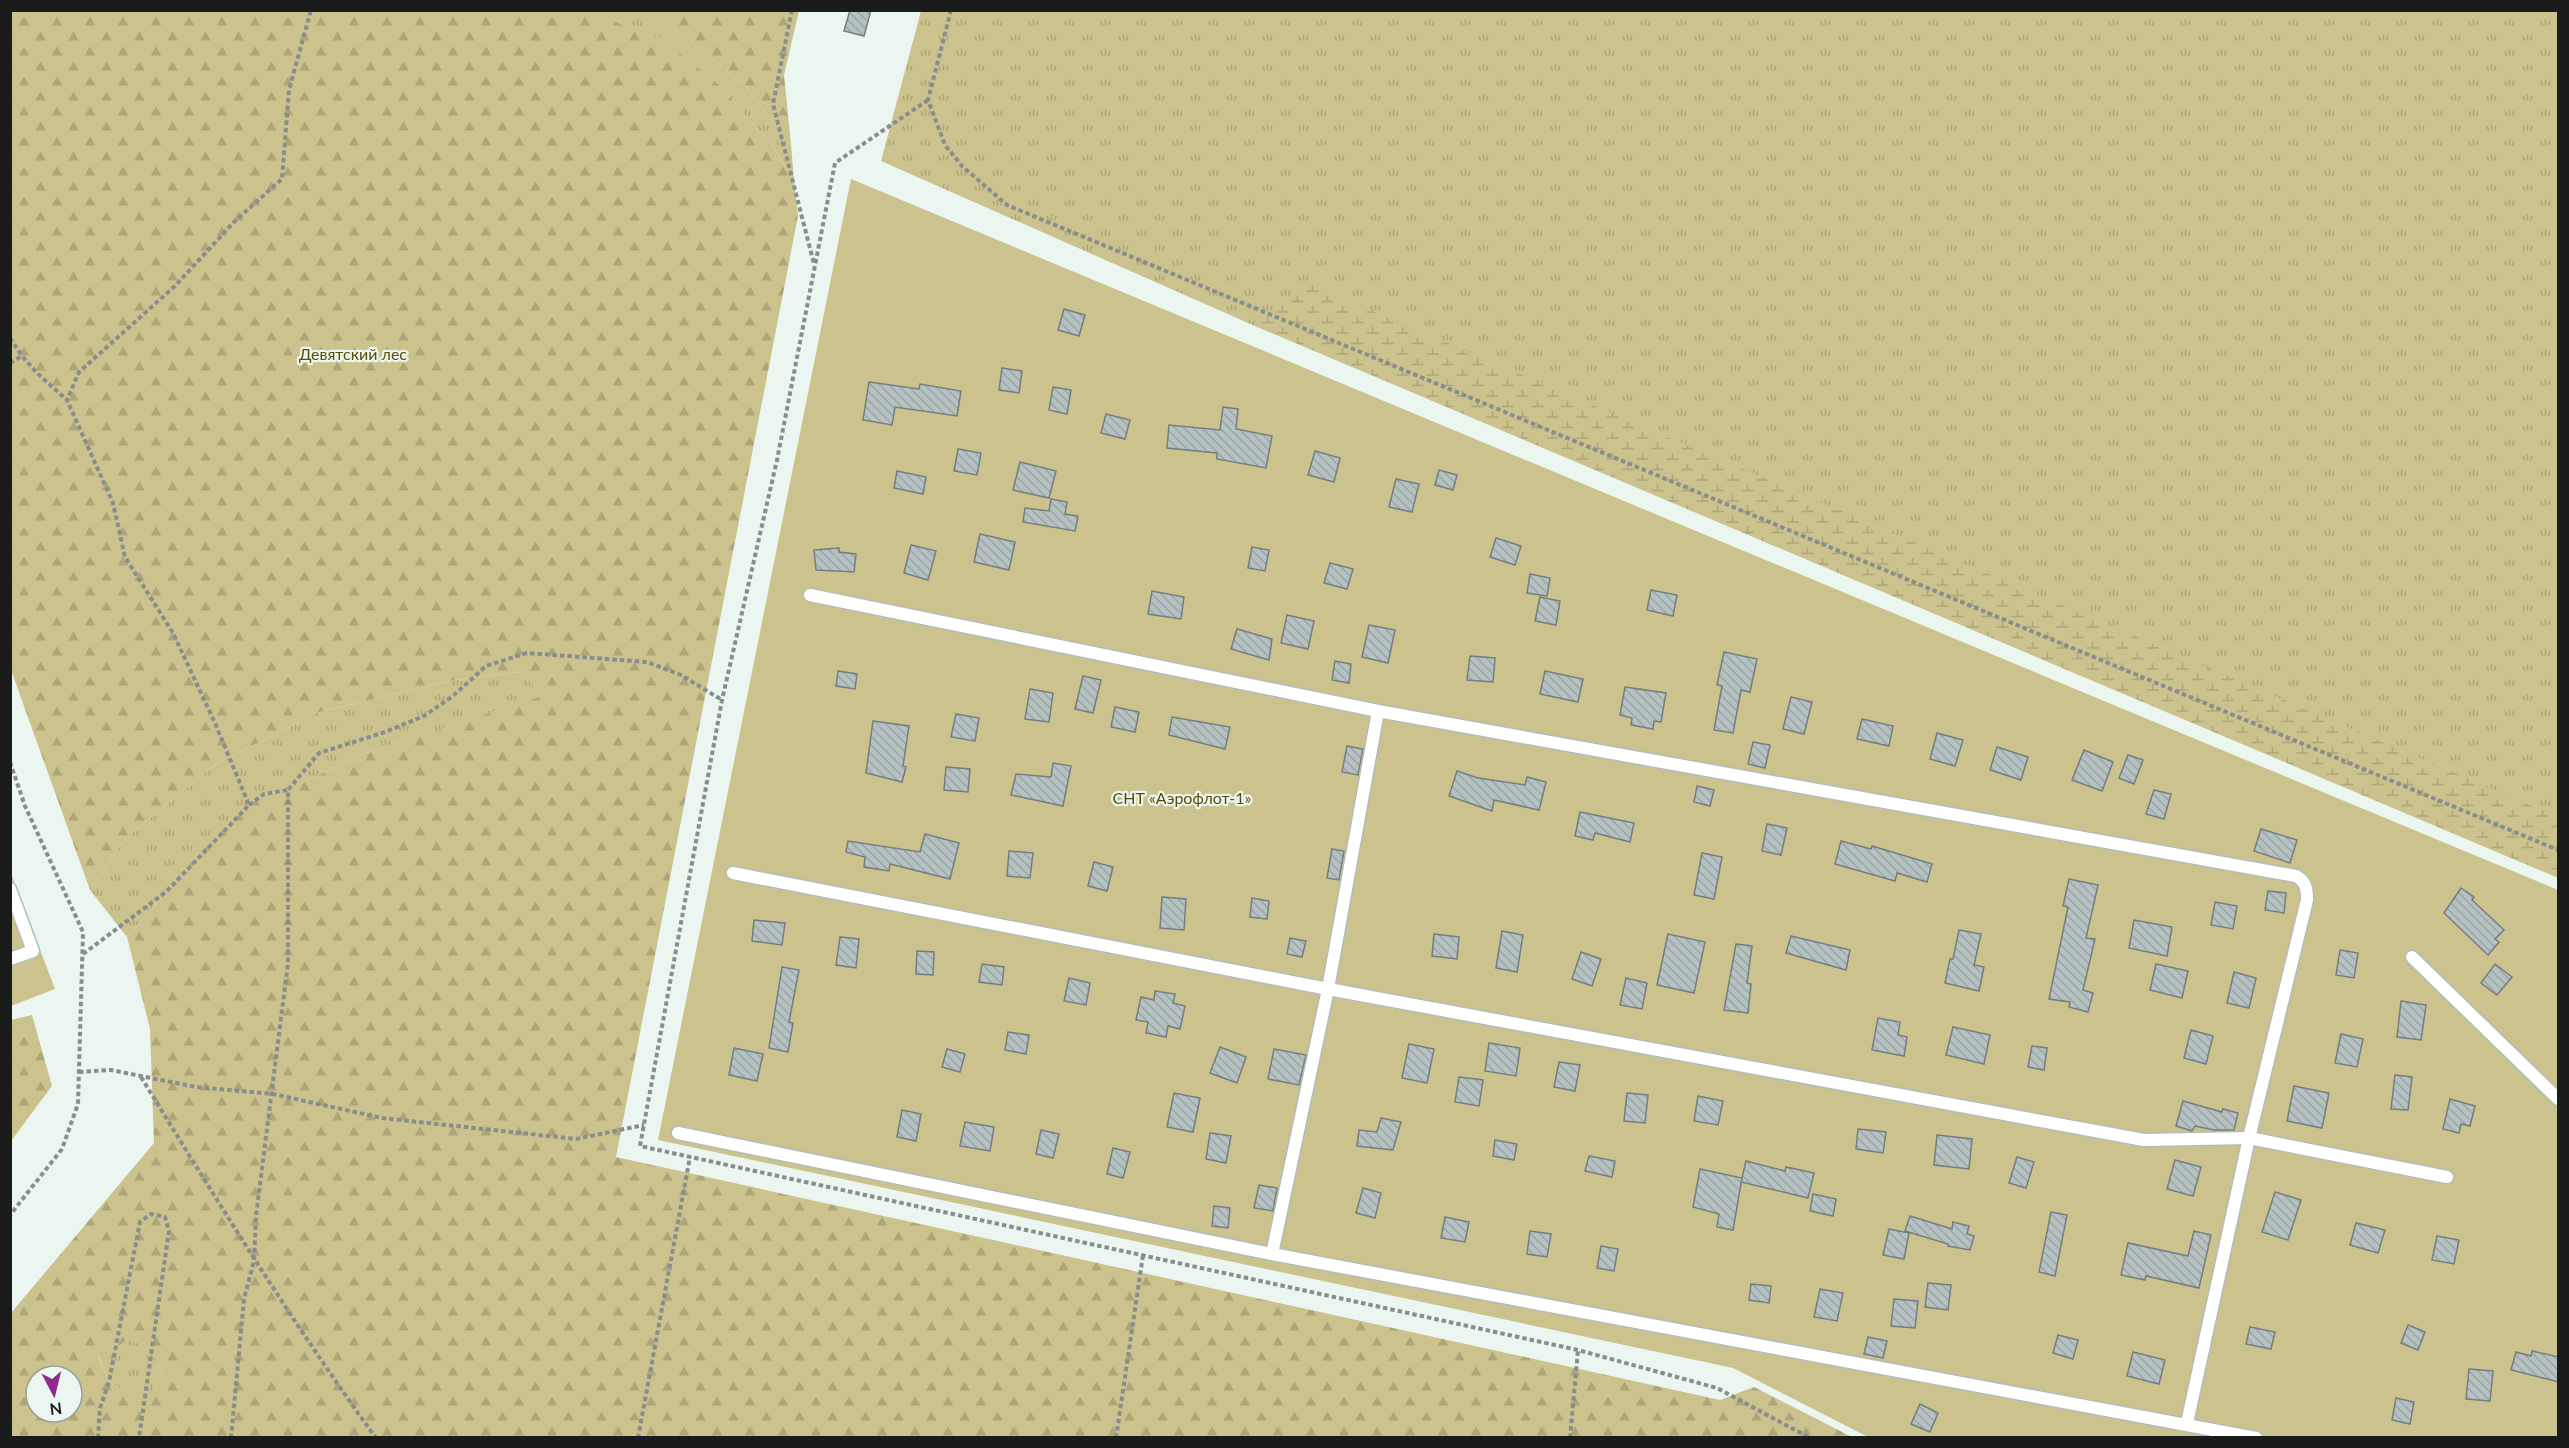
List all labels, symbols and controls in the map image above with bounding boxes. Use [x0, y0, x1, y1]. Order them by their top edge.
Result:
park label: Девятский лес [299, 344, 407, 363]
park label: СНТ «Аэрофлот-1» [1113, 788, 1252, 807]
north arrow [24, 1364, 84, 1424]
text: N [49, 1399, 63, 1420]

